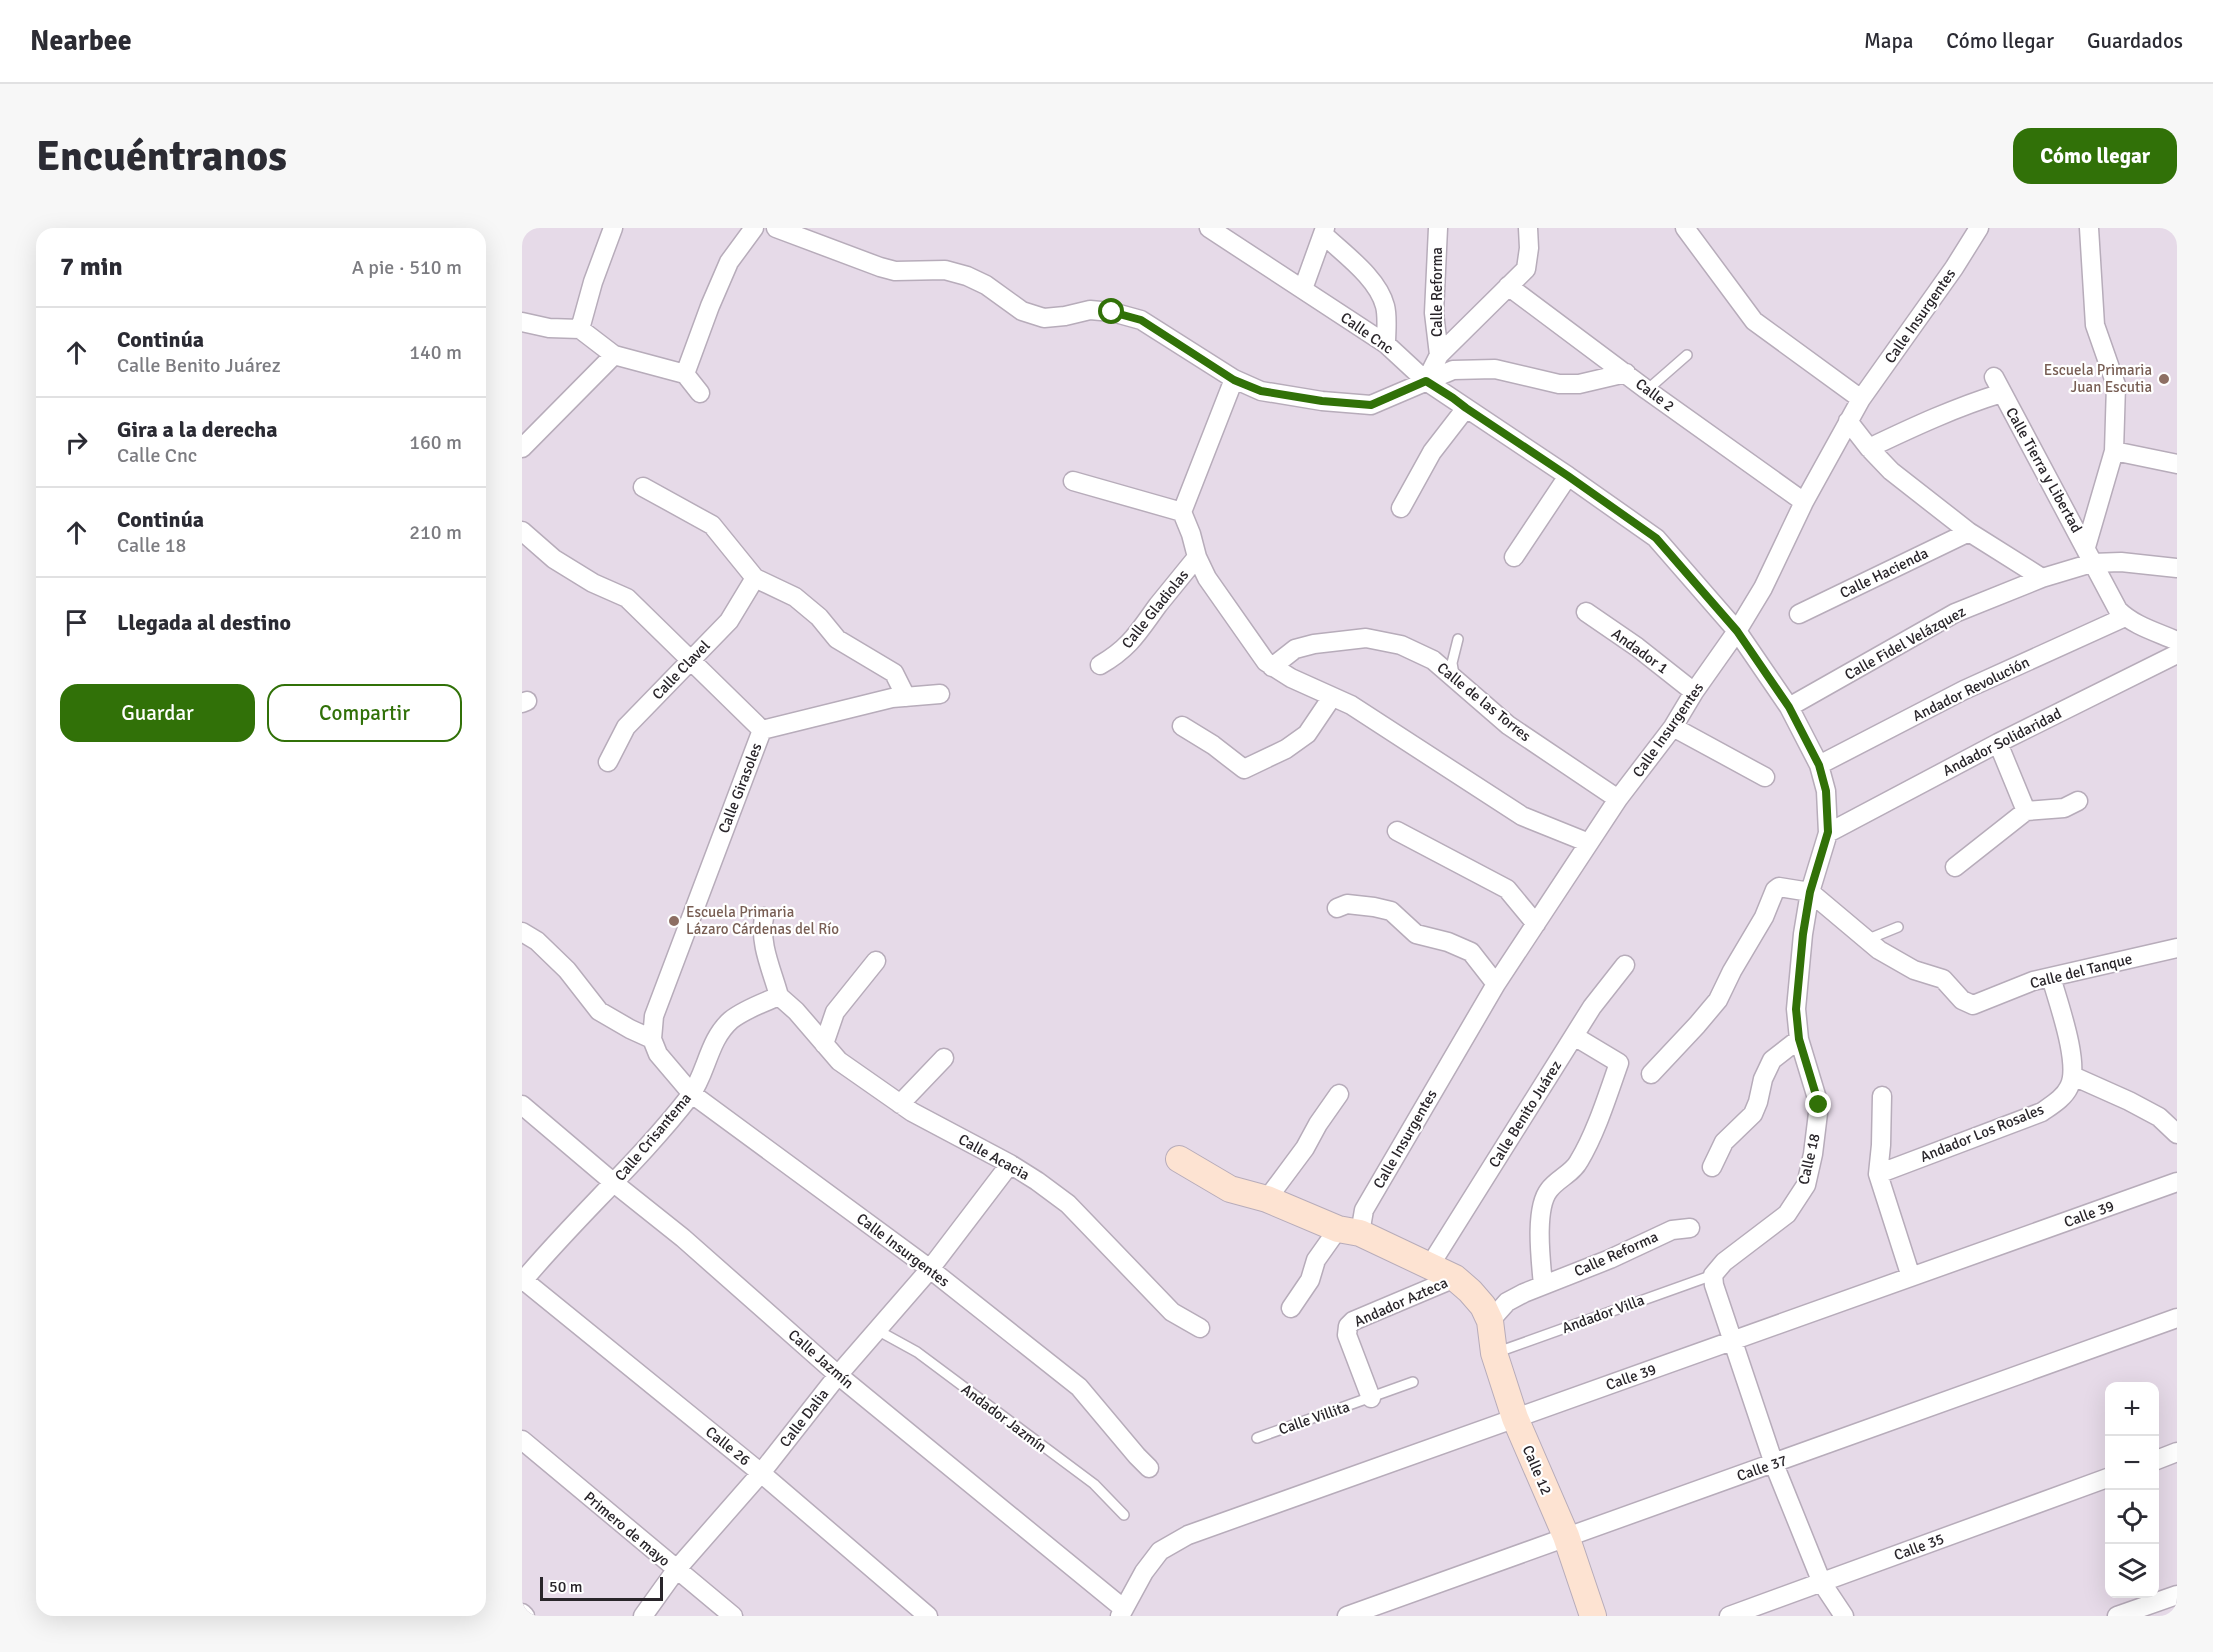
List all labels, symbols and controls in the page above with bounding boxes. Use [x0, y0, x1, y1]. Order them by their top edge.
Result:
text: Nearbee [30, 24, 132, 58]
text: Mapa [1864, 28, 1913, 54]
text: Cómo llegar [1946, 28, 2054, 54]
text: Guardados [2087, 28, 2183, 54]
button: Cómo llegar [2013, 128, 2177, 184]
text: Encuéntranos [36, 131, 287, 182]
street label: Calle Reforma [1428, 247, 1446, 337]
text: 7 min [60, 251, 123, 283]
text: A pie · 510 m [352, 255, 462, 280]
street label: Calle Insurgentes [1881, 265, 1960, 367]
route start [1098, 298, 1124, 324]
street label: Calle Cnc [1337, 308, 1397, 358]
text: Continúa [117, 326, 204, 353]
icon: ahead [60, 336, 93, 369]
text: 140 m [409, 340, 462, 365]
text: Calle Benito Juárez [117, 353, 281, 378]
place label: Escuela Primaria Juan Escutia [2044, 361, 2152, 396]
marker: Escuela Primaria Juan Escutia [2157, 372, 2171, 386]
street label: Calle 2 [1632, 375, 1678, 415]
street label: Calle Tierra y Libertad [2002, 404, 2086, 536]
text: Gira a la derecha [117, 416, 278, 443]
icon: right [60, 426, 93, 459]
text: 160 m [409, 430, 462, 455]
text: Calle Cnc [117, 443, 197, 468]
text: Continúa [117, 506, 204, 533]
icon: ahead [60, 516, 93, 549]
text: 210 m [409, 520, 462, 545]
text: Calle 18 [117, 533, 186, 558]
street label: Calle Hacienda [1837, 544, 1931, 602]
street label: Calle Gladiolas [1118, 566, 1192, 652]
street label: Calle Fidel Velázquez [1841, 602, 1969, 684]
icon: arrive [60, 606, 93, 639]
text: Llegada al destino [117, 609, 291, 636]
street label: Andador 1 [1608, 624, 1672, 678]
street label: Calle Clavel [648, 637, 714, 703]
street label: Andador Revolución [1910, 653, 2032, 725]
street label: Calle de las Torres [1434, 659, 1535, 746]
street label: Calle Insurgentes [1629, 679, 1708, 781]
button: Guardar [60, 684, 255, 742]
button: Compartir [267, 684, 462, 742]
street label: Andador Solidaridad [1940, 704, 2064, 780]
street label: Calle Girasoles [715, 740, 766, 836]
place label: Escuela Primaria Lázaro Cárdenas del Río [686, 903, 839, 938]
marker: Escuela Primaria Lázaro Cárdenas del Río [667, 914, 681, 928]
street label: Calle del Tanque [2028, 950, 2134, 992]
street label: Calle Benito Juárez [1485, 1057, 1565, 1171]
street label: Calle Insurgentes [1369, 1086, 1441, 1192]
street label: Calle Crisantema [611, 1089, 695, 1185]
route end [1805, 1091, 1831, 1117]
street label: Andador Los Rosales [1918, 1100, 2047, 1166]
street label: Calle Acacia [955, 1130, 1033, 1184]
street label: Calle 18 [1794, 1132, 1824, 1186]
street label: Calle 39 [2061, 1197, 2117, 1231]
street label: Calle Insurgentes [853, 1209, 953, 1291]
street label: Calle Reforma [1571, 1227, 1661, 1281]
street label: Andador Azteca [1351, 1273, 1451, 1331]
street label: Andador Villa [1559, 1291, 1647, 1337]
street label: Calle Jazmín [785, 1326, 857, 1392]
street label: Calle 39 [1603, 1360, 1659, 1394]
street label: Andador Jazmín [958, 1380, 1050, 1456]
map controls [2105, 1382, 2159, 1598]
button: + [2105, 1382, 2159, 1436]
street label: Calle Dalia [776, 1385, 832, 1451]
street label: Calle Villita [1276, 1397, 1352, 1439]
street label: Calle 26 [702, 1423, 754, 1469]
button: − [2105, 1436, 2159, 1490]
street label: Calle 12 [1519, 1443, 1555, 1497]
street label: Calle 37 [1734, 1451, 1790, 1485]
street label: Primero de mayo [580, 1488, 674, 1570]
button: locate [2105, 1490, 2159, 1544]
street label: Calle 35 [1891, 1530, 1947, 1564]
button: layers [2105, 1544, 2159, 1598]
scale bar [540, 1574, 663, 1602]
text: 50 m [549, 1577, 583, 1597]

